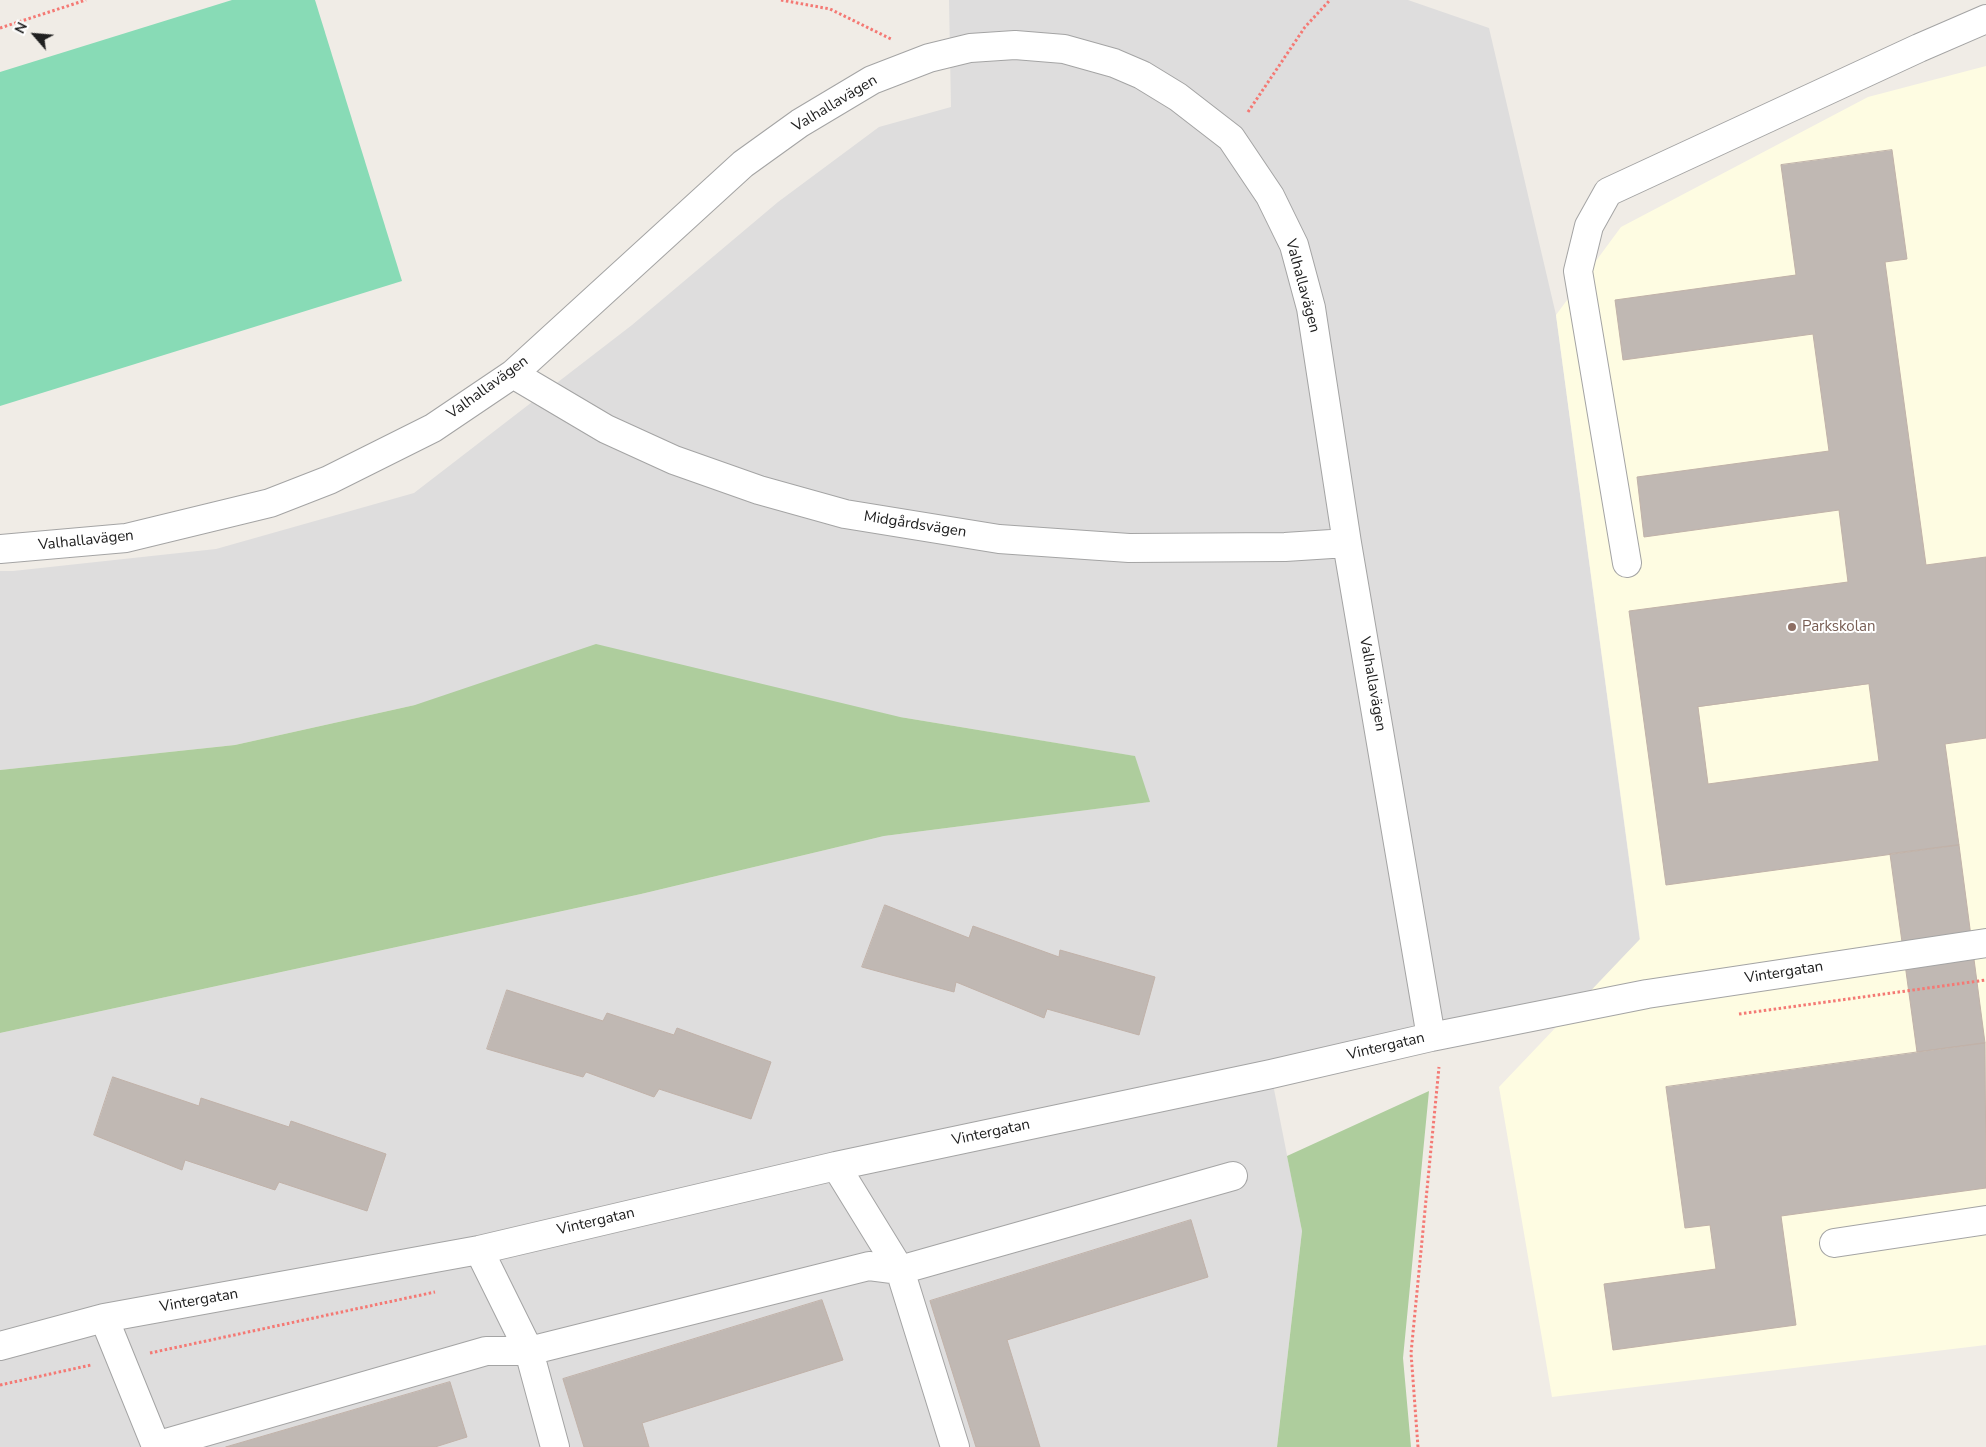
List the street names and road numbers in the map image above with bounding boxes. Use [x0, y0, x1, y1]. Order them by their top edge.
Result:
street label: Valhallavägen [789, 72, 881, 136]
street label: Valhallavägen [1281, 237, 1323, 335]
street label: Valhallavägen [444, 353, 532, 423]
street label: Midgårdsvägen [862, 508, 968, 542]
street label: Valhallavägen [37, 527, 135, 555]
street label: Valhallavägen [1355, 635, 1389, 733]
street label: Vintergatan [1743, 958, 1825, 988]
street label: Vintergatan [1345, 1029, 1427, 1065]
street label: Vintergatan [950, 1116, 1032, 1150]
street label: Vintergatan [555, 1204, 637, 1240]
street label: Vintergatan [158, 1285, 240, 1317]

